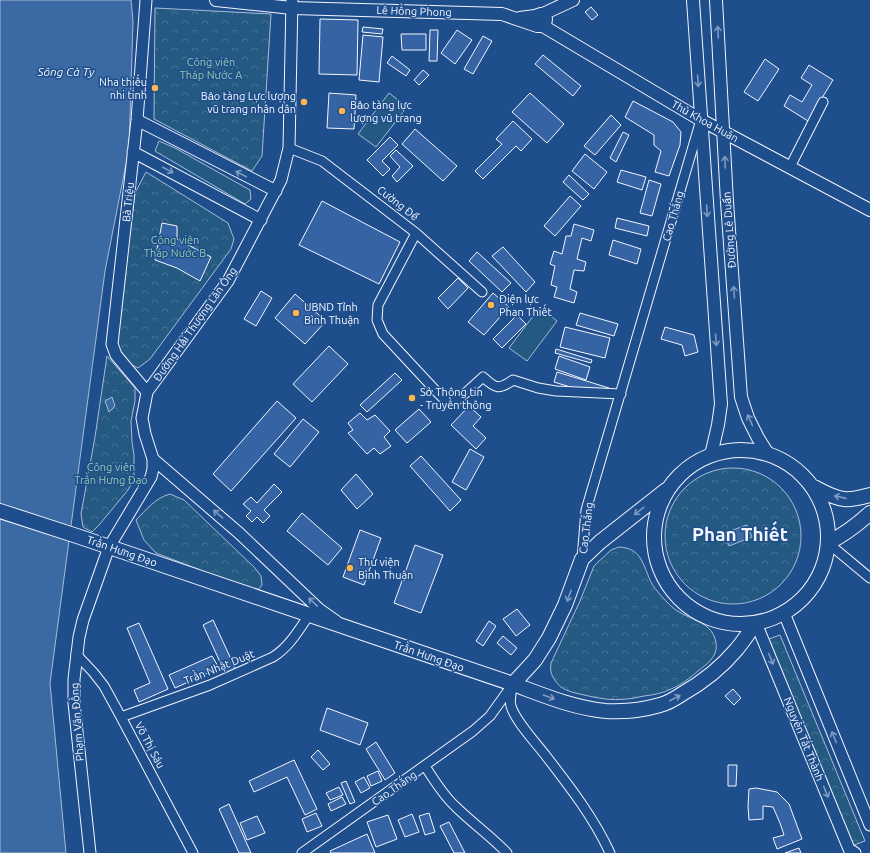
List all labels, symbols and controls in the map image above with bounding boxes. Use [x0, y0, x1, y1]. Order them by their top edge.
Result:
street label: Lê Hồng Phong [376, 2, 452, 18]
one-way arrow [714, 26, 722, 39]
park label: Công viên Tháp Nước A [180, 56, 243, 81]
water label: Sông Cà Ty [37, 65, 95, 78]
place label: Nha thiếu nhi tinh [99, 74, 147, 101]
one-way arrow [695, 74, 702, 87]
marker: Nha thiếu nhi tinh [150, 83, 160, 93]
place label: Bảo tàng Lực lượng vũ trang nhân dân [201, 90, 296, 115]
marker: Bảo tàng Lực lượng vũ trang nhân dân [299, 97, 309, 107]
street label: Thủ Khoa Huân [670, 98, 740, 144]
place label: Bảo tàng lực lượng vũ trang [350, 99, 422, 125]
marker: Bảo tàng lực lượng vũ trang [337, 106, 347, 116]
one-way arrow [721, 156, 729, 169]
one-way arrow [161, 167, 173, 174]
one-way arrow [236, 169, 248, 177]
street label: Bà Triệu [120, 181, 137, 223]
street label: Cường Để [375, 183, 421, 223]
street label: Cao Thắng [659, 189, 686, 243]
street label: Đường Lê Duẩn [720, 191, 738, 269]
one-way arrow [704, 204, 711, 217]
park label: Công viên Tháp Nước B [144, 234, 206, 259]
street label: Đường Hải Thượng Lãn Ông [150, 264, 240, 384]
one-way arrow [730, 286, 737, 299]
place label: Điện lực Phan Thiết [499, 293, 552, 318]
marker: Điện lực Phan Thiết [486, 300, 496, 310]
place label: UBND Tỉnh Bình Thuận [304, 301, 359, 327]
marker: UBND Tỉnh Bình Thuận [291, 308, 301, 318]
one-way arrow [713, 333, 720, 346]
place label: Sở Thông tin - Truyền thông [420, 386, 492, 411]
marker: Sở Thông tin - Truyền thông [407, 393, 417, 403]
one-way arrow [745, 414, 753, 426]
park label: Công viên Trần Hưng Đạo [74, 461, 148, 487]
one-way arrow [834, 493, 847, 501]
street label: Cao Thắng [575, 501, 595, 555]
one-way arrow [633, 507, 644, 516]
one-way arrow [213, 510, 223, 519]
district label: Phan Thiết [692, 521, 788, 545]
street label: Trần Hưng Đạo [85, 532, 159, 570]
place label: Thư viện Bình Thuận [358, 556, 413, 582]
marker: Thư viện Bình Thuận [345, 563, 355, 573]
one-way arrow [564, 589, 572, 601]
one-way arrow [308, 598, 318, 607]
street label: Trần Hưng Đạo [392, 637, 466, 675]
street label: Trần Nhật Duật [181, 646, 257, 688]
one-way arrow [767, 653, 775, 665]
street label: Phạm Văn Đồng [67, 682, 87, 762]
one-way arrow [543, 694, 555, 702]
one-way arrow [669, 694, 681, 701]
street label: Nguyễn Tất Thành [782, 695, 828, 783]
street label: Võ Thị Sáu [132, 720, 167, 771]
one-way arrow [830, 732, 838, 744]
street label: Cao Thắng [368, 767, 419, 808]
one-way arrow [822, 786, 830, 798]

